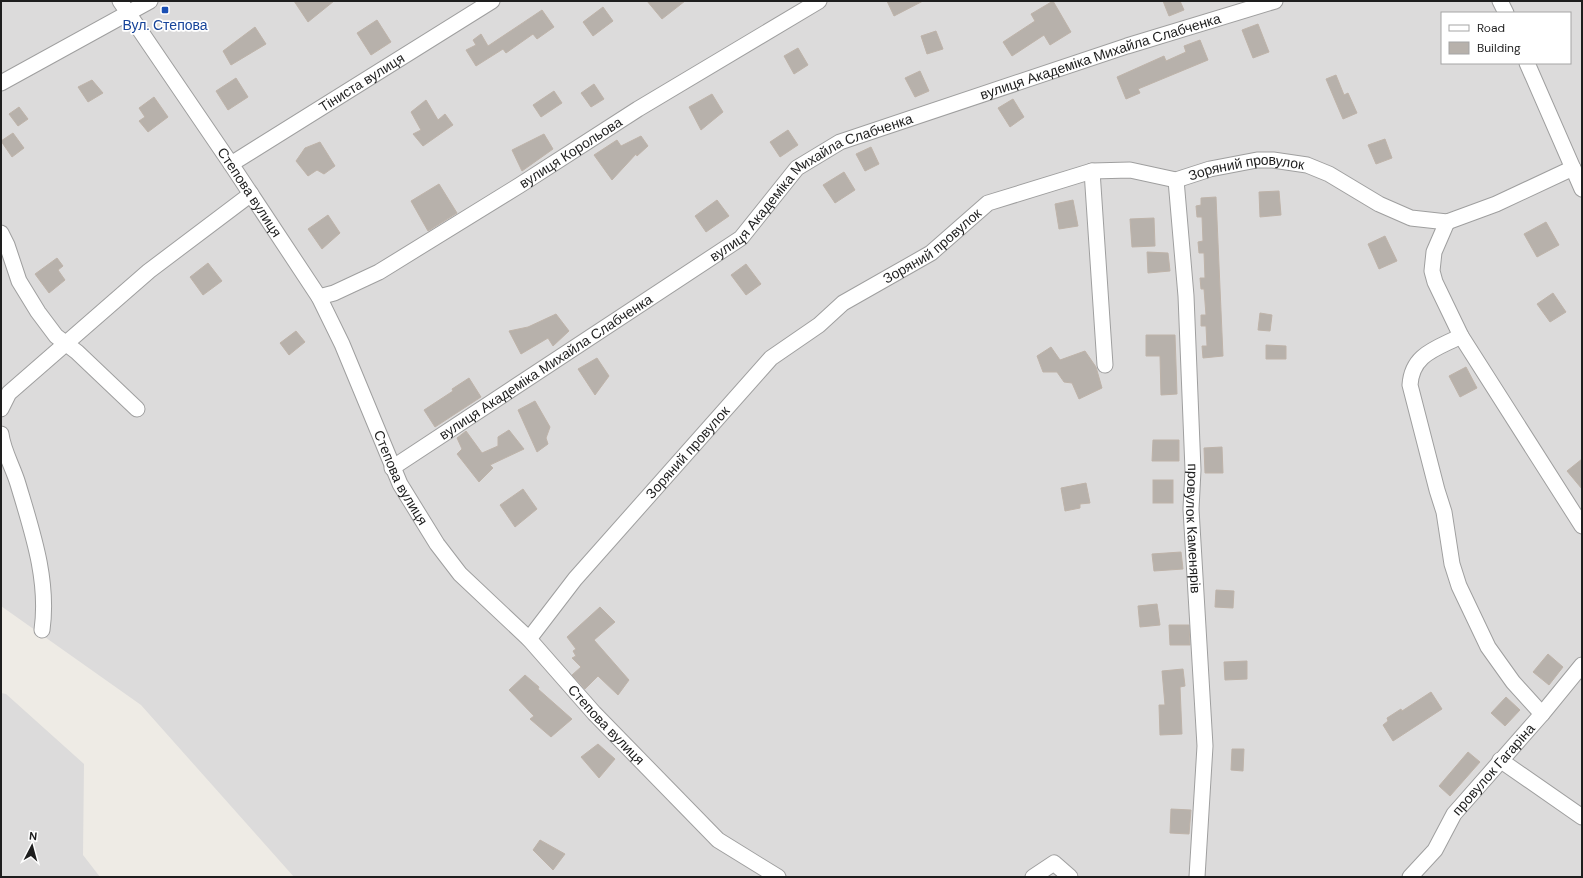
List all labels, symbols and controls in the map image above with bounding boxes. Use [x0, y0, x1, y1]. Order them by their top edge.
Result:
marker: Вул. Степова [160, 5, 170, 15]
street label: вулиця Академіка Михайла Слабченка [978, 9, 1223, 104]
legend [1441, 12, 1571, 64]
place label: Вул. Степова [122, 16, 208, 34]
text: Road [1477, 20, 1505, 36]
text: Building [1477, 40, 1521, 56]
street label: Тіниста вулиця [315, 49, 408, 116]
street label: вулиця Академіка Михайла Слабченка [706, 109, 915, 265]
street label: вулиця Корольова [516, 113, 626, 192]
street label: Степова вулиця [213, 144, 286, 240]
street label: Зоряний провулок [1186, 150, 1306, 184]
street label: Зоряний провулок [880, 203, 986, 287]
street label: вулиця Академіка Михайла Слабченка [436, 290, 656, 444]
street label: Зоряний провулок [642, 402, 734, 502]
street label: Степова вулиця [370, 427, 432, 528]
street label: провулок Каменярів [1182, 463, 1205, 594]
street label: Степова вулиця [564, 681, 649, 769]
street label: провулок Гагаріна [1448, 719, 1539, 819]
north arrow [12, 826, 52, 866]
text: N [28, 829, 38, 843]

